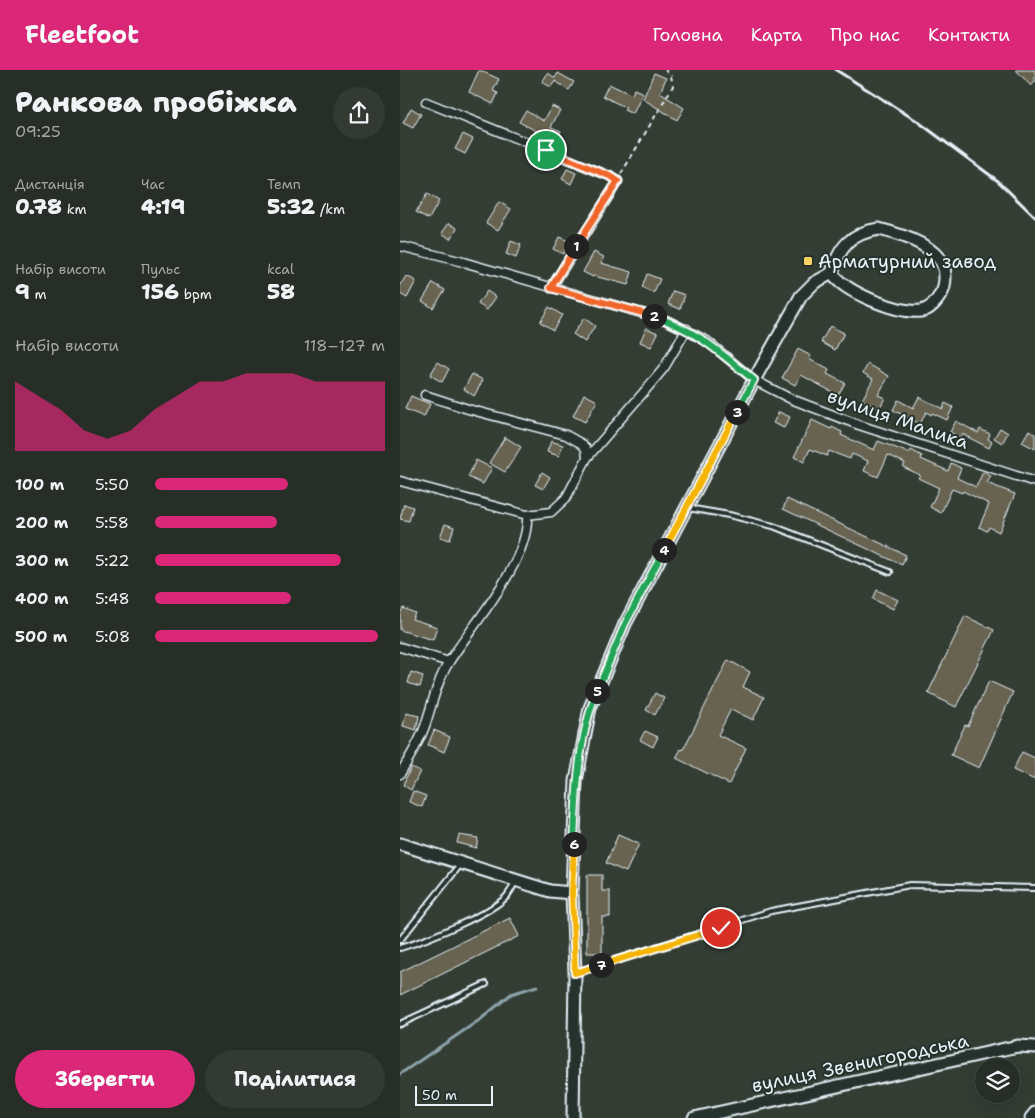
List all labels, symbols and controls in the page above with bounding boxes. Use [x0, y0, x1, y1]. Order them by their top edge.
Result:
text: Fleetfoot [25, 19, 139, 51]
text: Головна [652, 23, 723, 47]
text: Карта [751, 23, 802, 47]
text: Про нас [830, 23, 900, 47]
text: Контакти [928, 23, 1010, 47]
text: Ранкова пробіжка [15, 83, 297, 121]
button: share [333, 87, 385, 139]
text: 09:25 [15, 121, 61, 142]
pin [525, 129, 567, 171]
icon: arrive [532, 136, 560, 164]
text: Дистанція [15, 175, 85, 193]
text: Час [141, 175, 165, 193]
text: Темп [267, 175, 301, 193]
text: 0.78 [15, 193, 62, 221]
text: 4:19 [141, 193, 185, 221]
text: 5:32 [267, 193, 315, 221]
text: km [62, 200, 87, 218]
text: /km [315, 200, 345, 218]
pin: 1 [564, 234, 588, 258]
text: 1 [573, 237, 580, 255]
place label: Арматурний завод [818, 249, 996, 274]
marker: Арматурний завод [802, 255, 814, 267]
text: Набір висоти [15, 260, 106, 278]
text: Пульс [141, 260, 180, 278]
text: kcal [267, 260, 294, 278]
text: 9 [15, 278, 30, 306]
text: 156 [141, 278, 179, 306]
text: 58 [267, 278, 295, 306]
text: m [30, 285, 47, 303]
text: bpm [179, 285, 212, 303]
pin: 2 [642, 304, 666, 328]
text: 2 [650, 307, 659, 325]
text: Набір висоти [15, 335, 119, 356]
text: 118–127 m [304, 335, 385, 356]
street label: вулиця Малика [824, 383, 972, 455]
pin: 3 [724, 400, 750, 424]
text: 3 [733, 403, 742, 421]
text: 100 m [15, 474, 64, 495]
text: 5:50 [95, 474, 129, 495]
text: 200 m [15, 512, 68, 533]
text: 5:58 [95, 512, 129, 533]
pin: 4 [652, 538, 676, 562]
text: 4 [660, 541, 669, 559]
text: 300 m [15, 550, 69, 571]
text: 5:22 [95, 550, 129, 571]
text: 400 m [15, 588, 69, 609]
text: 5:48 [95, 588, 130, 609]
text: 500 m [15, 626, 67, 647]
text: 5:08 [95, 626, 130, 647]
pin: 5 [584, 678, 610, 704]
text: 5 [593, 682, 602, 700]
pin: 6 [562, 832, 586, 856]
text: 6 [570, 835, 579, 853]
pin [700, 907, 742, 949]
icon: check [707, 914, 735, 942]
pin: 7 [588, 952, 614, 978]
text: 7 [597, 956, 606, 974]
street label: вулиця Звенигородська [749, 1028, 971, 1098]
button: Зберегти [15, 1050, 195, 1108]
button: Поділитися [205, 1050, 385, 1108]
map controls [975, 1058, 1020, 1103]
button: layers [975, 1058, 1020, 1103]
scale bar [415, 1083, 492, 1106]
text: 50 m [422, 1086, 457, 1104]

